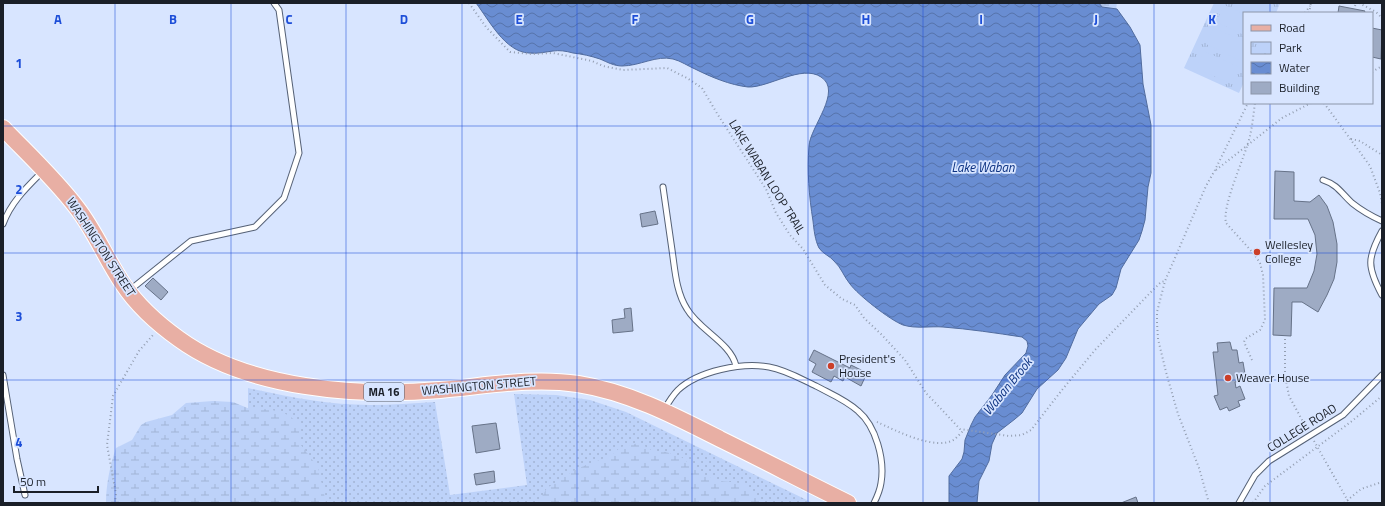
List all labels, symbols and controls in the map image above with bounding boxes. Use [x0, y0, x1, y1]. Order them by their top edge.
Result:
text: A [54, 9, 62, 29]
text: B [169, 9, 177, 29]
text: C [285, 9, 293, 29]
text: D [400, 9, 408, 29]
text: E [515, 9, 523, 29]
text: F [632, 9, 639, 29]
text: G [746, 9, 754, 29]
text: H [862, 9, 870, 29]
text: I [979, 9, 983, 29]
text: J [1094, 9, 1098, 29]
text: K [1208, 9, 1216, 29]
legend [1243, 12, 1373, 104]
text: Road [1279, 18, 1305, 37]
text: Park [1279, 38, 1302, 57]
text: 1 [15, 53, 23, 73]
text: Water [1279, 58, 1310, 77]
text: Building [1279, 78, 1320, 97]
street label: LAKE WABAN LOOP TRAIL [724, 116, 811, 238]
water label: Lake Waban [952, 157, 1015, 177]
text: 2 [15, 179, 23, 199]
street label: WASHINGTON STREET [62, 193, 141, 301]
place label: Wellesley College [1265, 235, 1313, 268]
marker: Wellesley College [1252, 247, 1262, 257]
text: 3 [15, 306, 23, 326]
place label: President's House [839, 349, 896, 382]
water label: Waban Brook [977, 351, 1038, 419]
marker: President's House [826, 361, 836, 371]
place label: Weaver House [1236, 368, 1309, 387]
street label: WASHINGTON STREET [421, 371, 538, 400]
marker: Weaver House [1223, 373, 1233, 383]
road number: MA 16 [364, 383, 404, 401]
street label: COLLEGE ROAD [1263, 398, 1341, 457]
text: 4 [15, 432, 23, 452]
scale bar [14, 468, 98, 494]
text: 50 m [20, 472, 46, 491]

